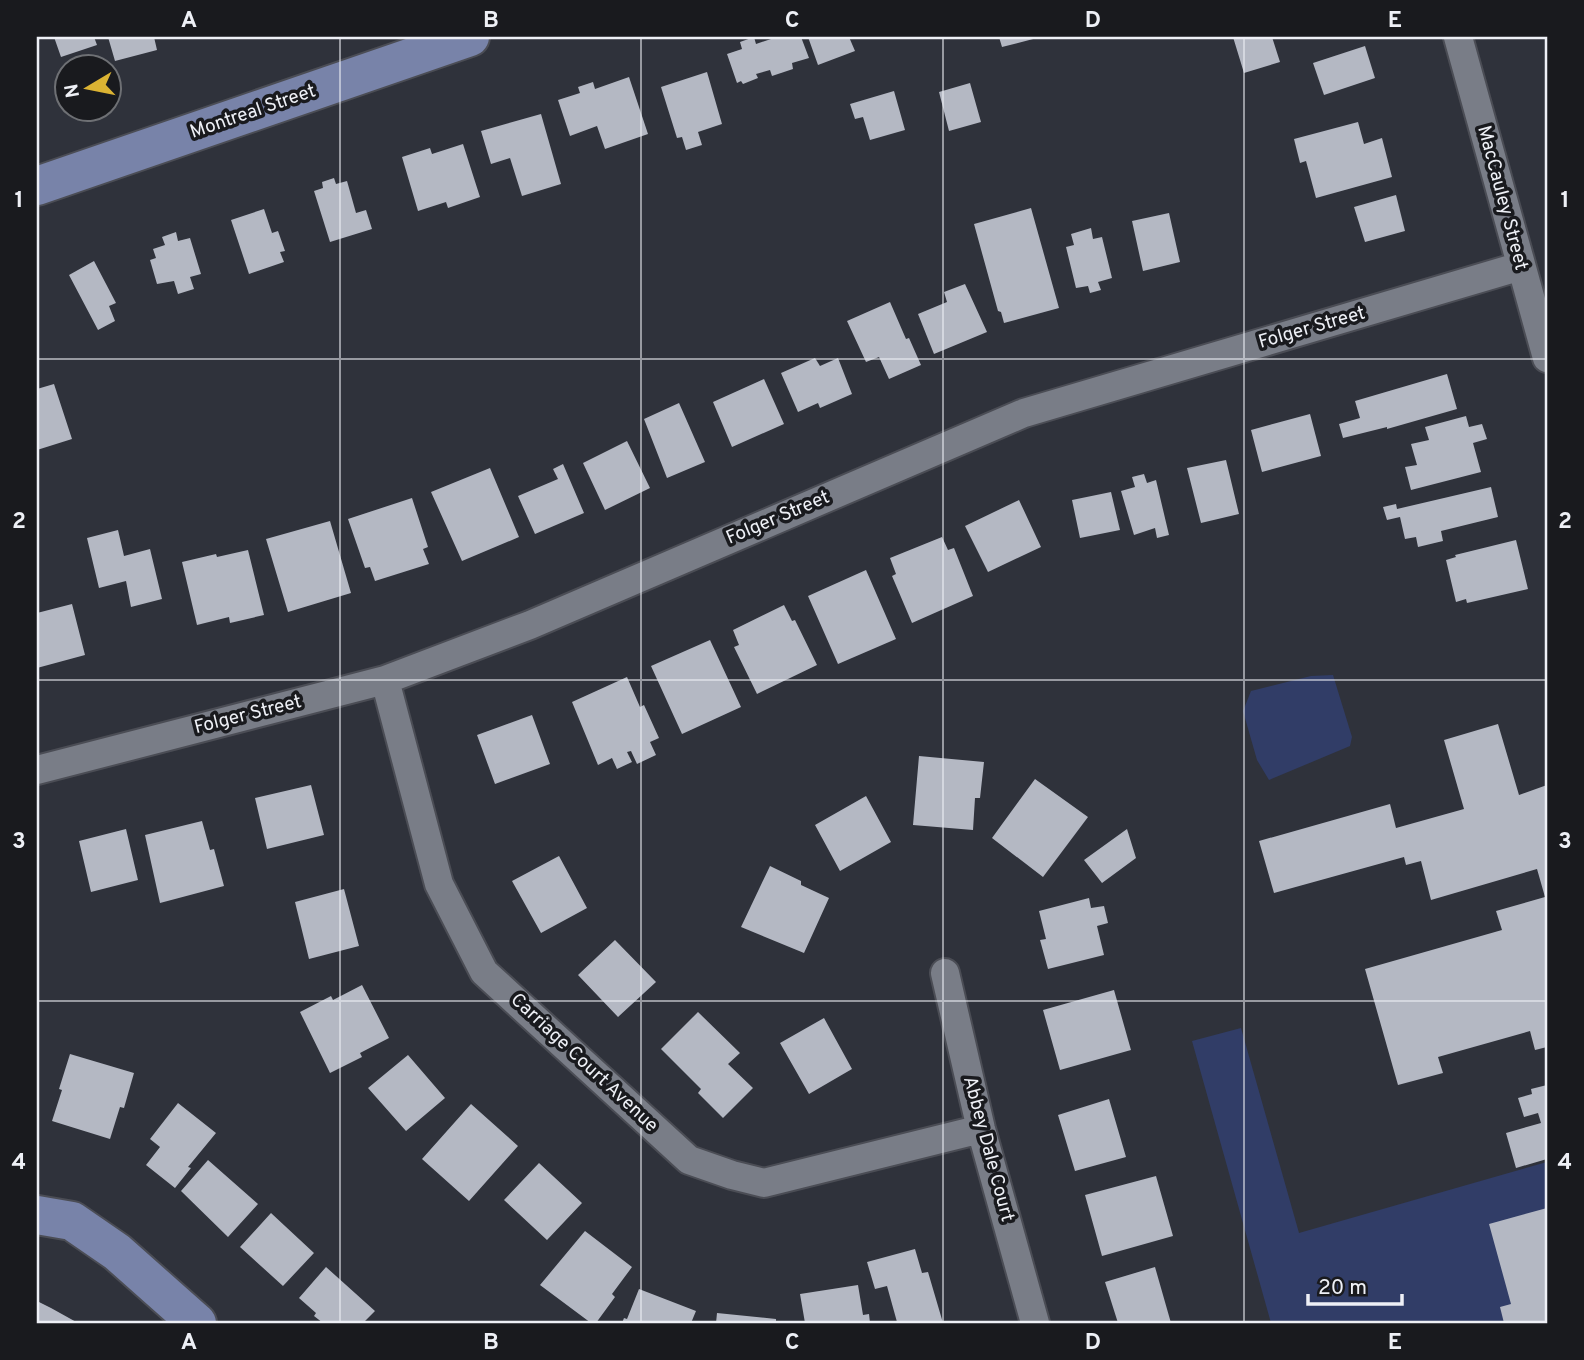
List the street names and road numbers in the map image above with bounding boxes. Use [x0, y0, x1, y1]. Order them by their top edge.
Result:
street label: Montreal Street [187, 79, 319, 145]
street label: MacCauley Street [1471, 123, 1533, 273]
street label: Folger Street [1256, 301, 1368, 355]
street label: Folger Street [723, 485, 833, 551]
street label: Folger Street [192, 690, 304, 740]
street label: Carriage Court Avenue [505, 988, 663, 1138]
street label: Abbey Dale Court [957, 1074, 1019, 1224]

